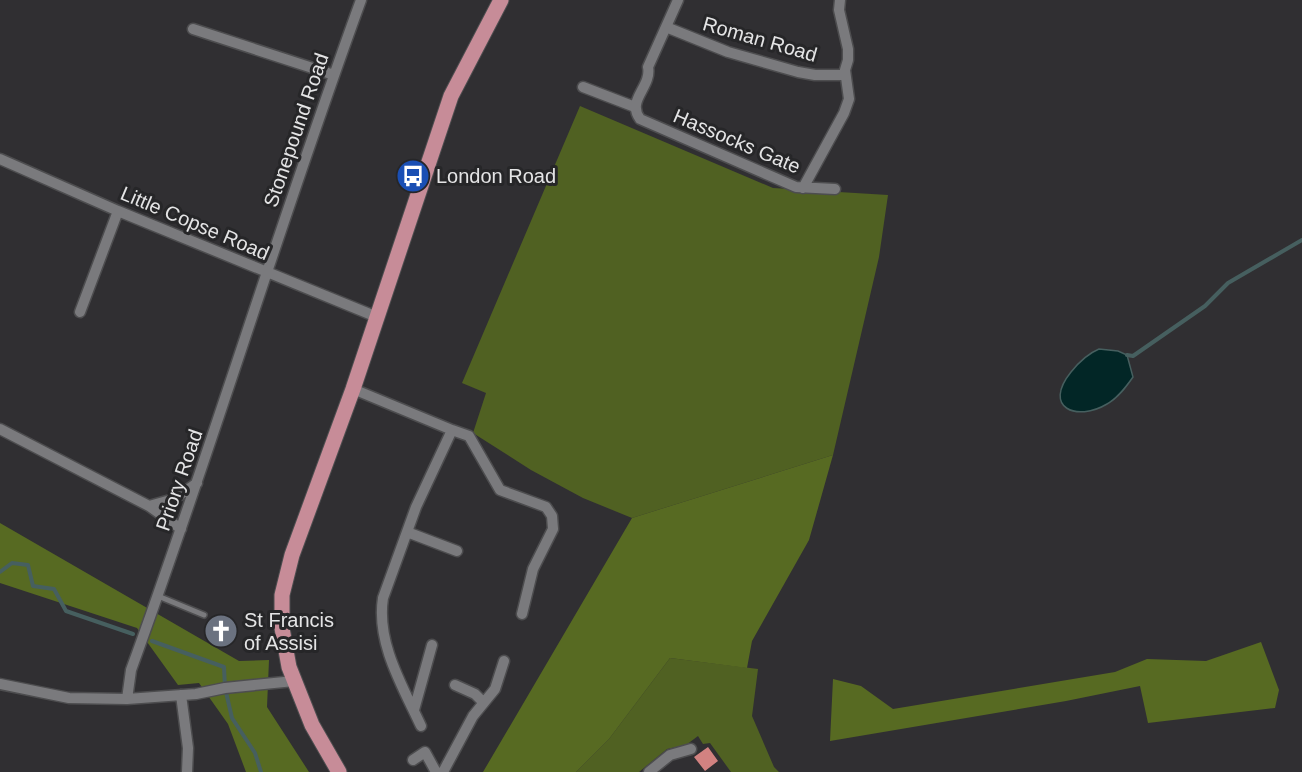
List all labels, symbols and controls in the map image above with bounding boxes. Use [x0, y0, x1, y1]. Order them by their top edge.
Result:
street label: Roman Road [700, 12, 820, 66]
street label: Stonepound Road [259, 50, 333, 210]
street label: Hassocks Gate [670, 104, 804, 178]
bus stop icon: London Road [395, 158, 431, 194]
place label: London Road [436, 165, 556, 187]
street label: Little Copse Road [118, 182, 272, 264]
street label: Priory Road [151, 426, 207, 534]
place label: St Francis of Assisi [244, 609, 334, 654]
church icon: St Francis of Assisi [203, 613, 239, 649]

